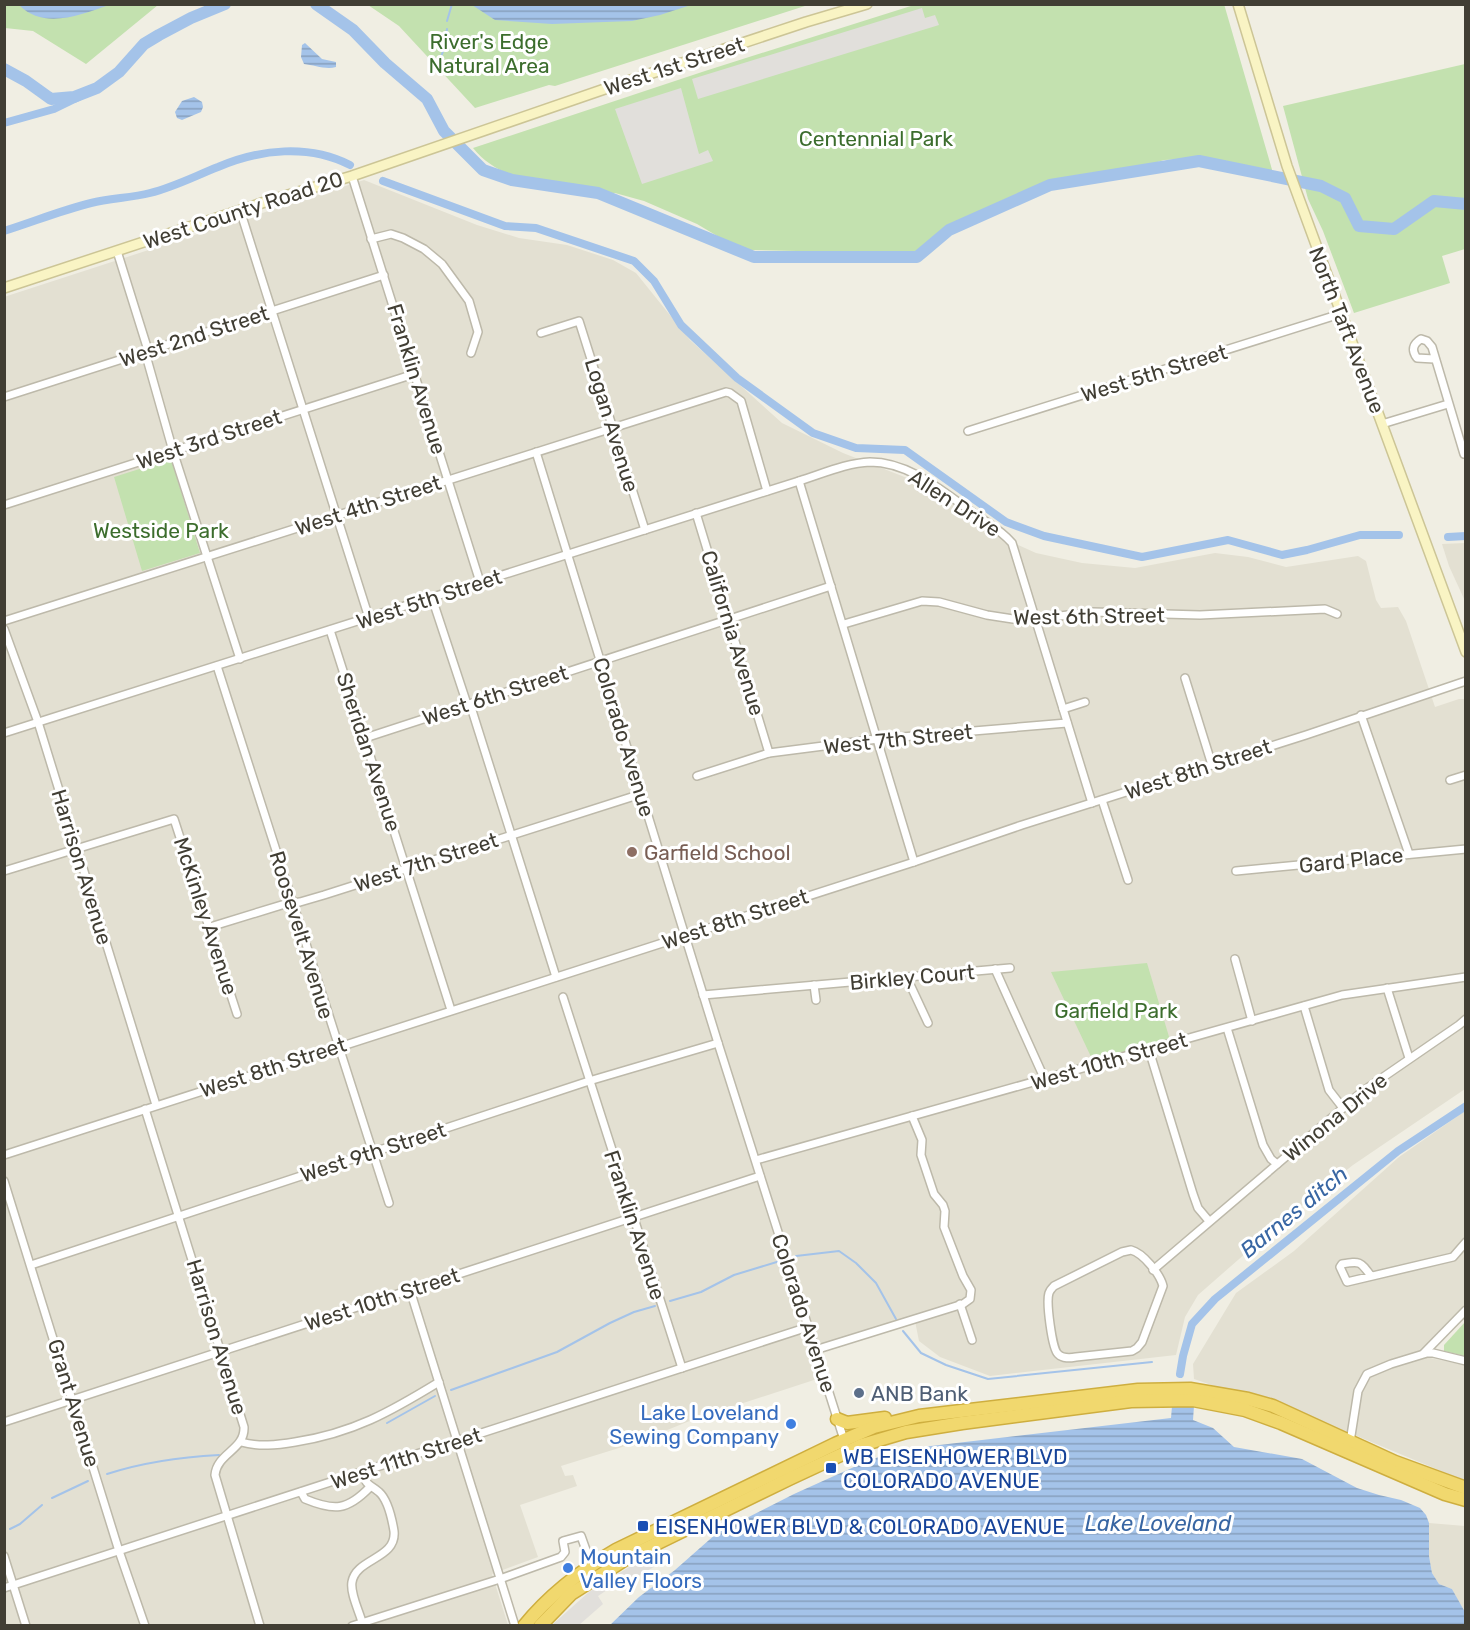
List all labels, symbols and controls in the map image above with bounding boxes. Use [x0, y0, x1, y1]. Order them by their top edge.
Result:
park label: River's Edge Natural Area [428, 29, 550, 78]
street label: West 1st Street [601, 32, 747, 100]
park label: Centennial Park [799, 126, 953, 151]
street label: West County Road 20 [140, 166, 346, 254]
street label: North Taft Avenue [1304, 243, 1390, 417]
street label: West 2nd Street [116, 300, 272, 372]
street label: Franklin Avenue [382, 301, 452, 457]
street label: West 5th Street [1078, 339, 1230, 407]
street label: Logan Avenue [580, 355, 644, 495]
street label: West 3rd Street [133, 404, 285, 474]
street label: Allen Drive [904, 464, 1006, 542]
street label: West 4th Street [292, 470, 444, 540]
park label: Westside Park [93, 518, 229, 543]
street label: California Avenue [696, 547, 770, 719]
street label: West 5th Street [353, 564, 505, 634]
street label: West 6th Street [1013, 602, 1165, 630]
street label: Colorado Avenue [588, 654, 660, 820]
street label: West 6th Street [419, 660, 571, 730]
street label: Sheridan Avenue [332, 669, 406, 835]
street label: West 7th Street [822, 719, 974, 759]
street label: West 8th Street [1122, 734, 1274, 804]
street label: Harrison Avenue [46, 786, 118, 948]
street label: West 7th Street [351, 827, 501, 897]
street label: McKinley Avenue [169, 834, 243, 998]
place label: Garfield School [644, 840, 791, 865]
street label: Gard Place [1298, 842, 1404, 878]
marker: Garfield School [625, 845, 639, 859]
street label: Roosevelt Avenue [265, 848, 339, 1022]
street label: West 8th Street [659, 884, 811, 954]
street label: Birkley Court [848, 959, 976, 995]
park label: Garfield Park [1054, 998, 1178, 1023]
street label: West 10th Street [1028, 1027, 1190, 1095]
street label: West 8th Street [197, 1032, 349, 1102]
street label: Winona Drive [1278, 1067, 1392, 1167]
street label: West 9th Street [297, 1117, 449, 1187]
street label: Franklin Avenue [599, 1147, 671, 1303]
water label: Barnes ditch [1235, 1160, 1353, 1264]
street label: Colorado Avenue [767, 1231, 841, 1395]
street label: Harrison Avenue [181, 1256, 253, 1418]
street label: West 10th Street [301, 1262, 463, 1336]
street label: Grant Avenue [43, 1336, 105, 1470]
place label: ANB Bank [871, 1381, 968, 1406]
marker: ANB Bank [852, 1386, 866, 1400]
place label: Lake Loveland Sewing Company [609, 1400, 779, 1449]
marker: Lake Loveland Sewing Company [784, 1417, 798, 1431]
street label: West 11th Street [327, 1422, 485, 1494]
place label: WB EISENHOWER BLVD COLORADO AVENUE [843, 1444, 1067, 1493]
marker: WB EISENHOWER BLVD COLORADO AVENUE [824, 1461, 838, 1475]
water label: Lake Loveland [1085, 1510, 1232, 1537]
place label: EISENHOWER BLVD & COLORADO AVENUE [655, 1514, 1065, 1539]
marker: EISENHOWER BLVD & COLORADO AVENUE [636, 1519, 650, 1533]
place label: Mountain Valley Floors [580, 1544, 702, 1593]
marker: Mountain Valley Floors [561, 1561, 575, 1575]

